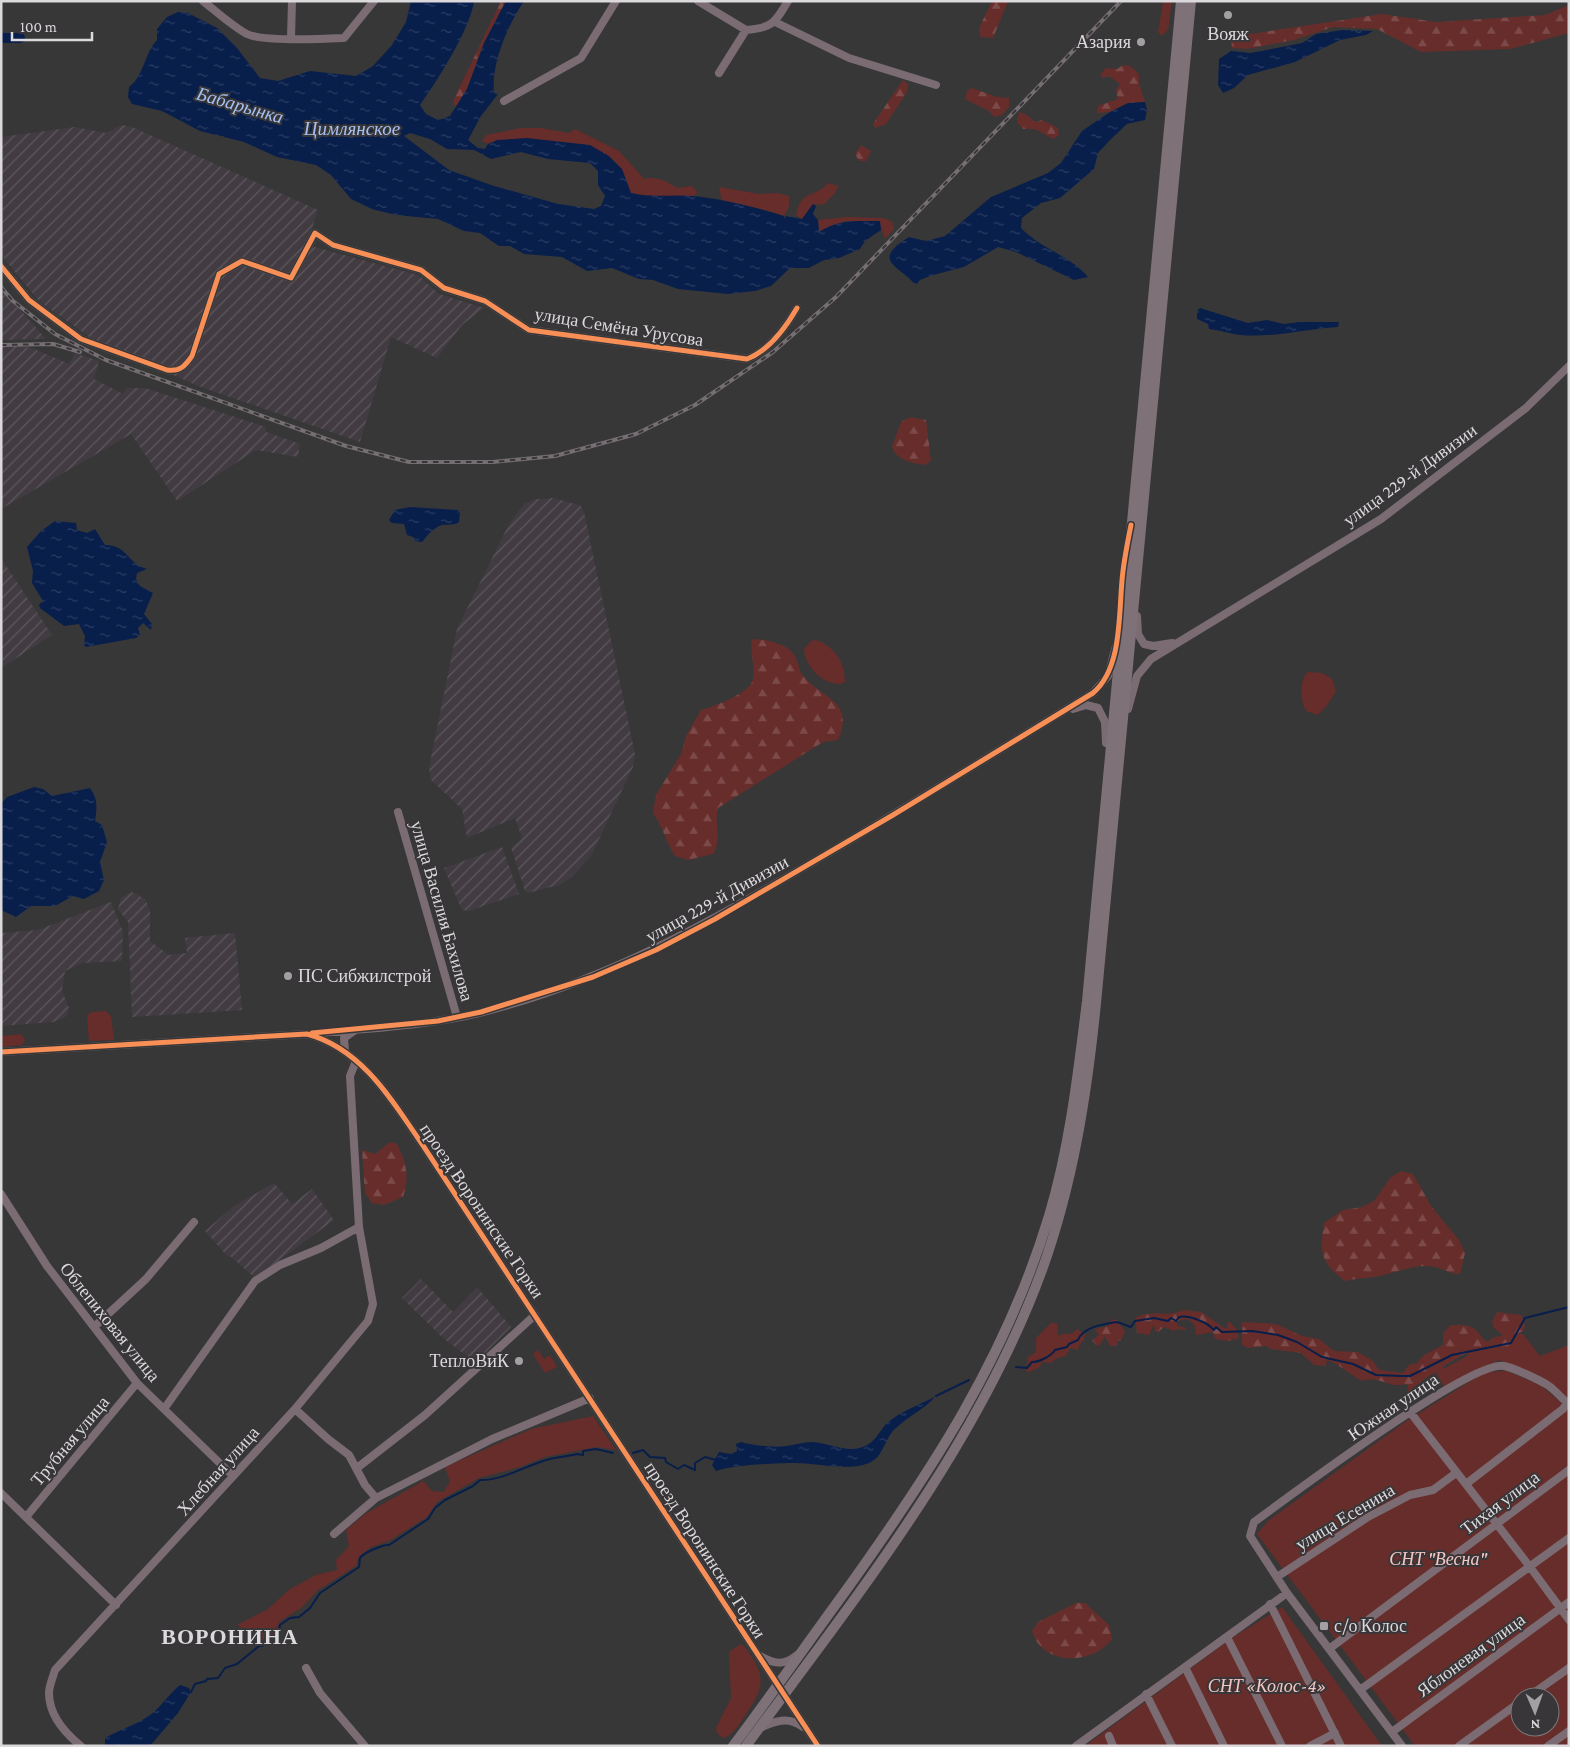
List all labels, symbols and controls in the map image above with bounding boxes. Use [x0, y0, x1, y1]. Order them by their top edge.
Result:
marker: Вояж [1222, 9, 1234, 21]
scale bar [12, 10, 92, 42]
text: 100 m [20, 19, 57, 35]
place label: Вояж [1207, 24, 1249, 44]
place label: Азария [1076, 32, 1131, 52]
marker: Азария [1135, 36, 1147, 48]
water label: Бабарынка [193, 82, 286, 127]
water label: Цимлянское [303, 118, 400, 139]
street label: улица Семёна Урусова [533, 304, 705, 350]
street label: улица 229-й Дивизии [1339, 420, 1481, 530]
street label: улица Василия Бахилова [407, 818, 477, 1004]
street label: улица 229-й Дивизии [642, 851, 792, 947]
place label: ПС Сибжилстрой [298, 966, 432, 986]
marker: ПС Сибжилстрой [282, 970, 294, 982]
street label: проезд Воронинские Горки [416, 1120, 548, 1302]
street label: Облепиховая улица [56, 1258, 164, 1386]
place label: ТеплоВиК [429, 1351, 510, 1371]
marker: ТеплоВиК [513, 1355, 525, 1367]
street label: Южная улица [1344, 1369, 1442, 1445]
street label: Трубная улица [27, 1392, 113, 1490]
street label: Хлебная улица [173, 1422, 263, 1520]
street label: проезд Воронинские Горки [640, 1458, 770, 1642]
street label: Тихая улица [1457, 1467, 1543, 1539]
street label: улица Есенина [1292, 1480, 1398, 1554]
park label: СНТ "Весна" [1389, 1549, 1488, 1569]
street label: Яблоневая улица [1413, 1609, 1529, 1701]
place label: с/о Колос [1334, 1616, 1407, 1636]
marker: с/о Колос [1318, 1620, 1330, 1632]
district label: ВОРОНИНА [161, 1624, 299, 1649]
park label: СНТ «Колос-4» [1208, 1676, 1326, 1696]
north arrow [1510, 1687, 1560, 1737]
text: N [1530, 1717, 1541, 1733]

